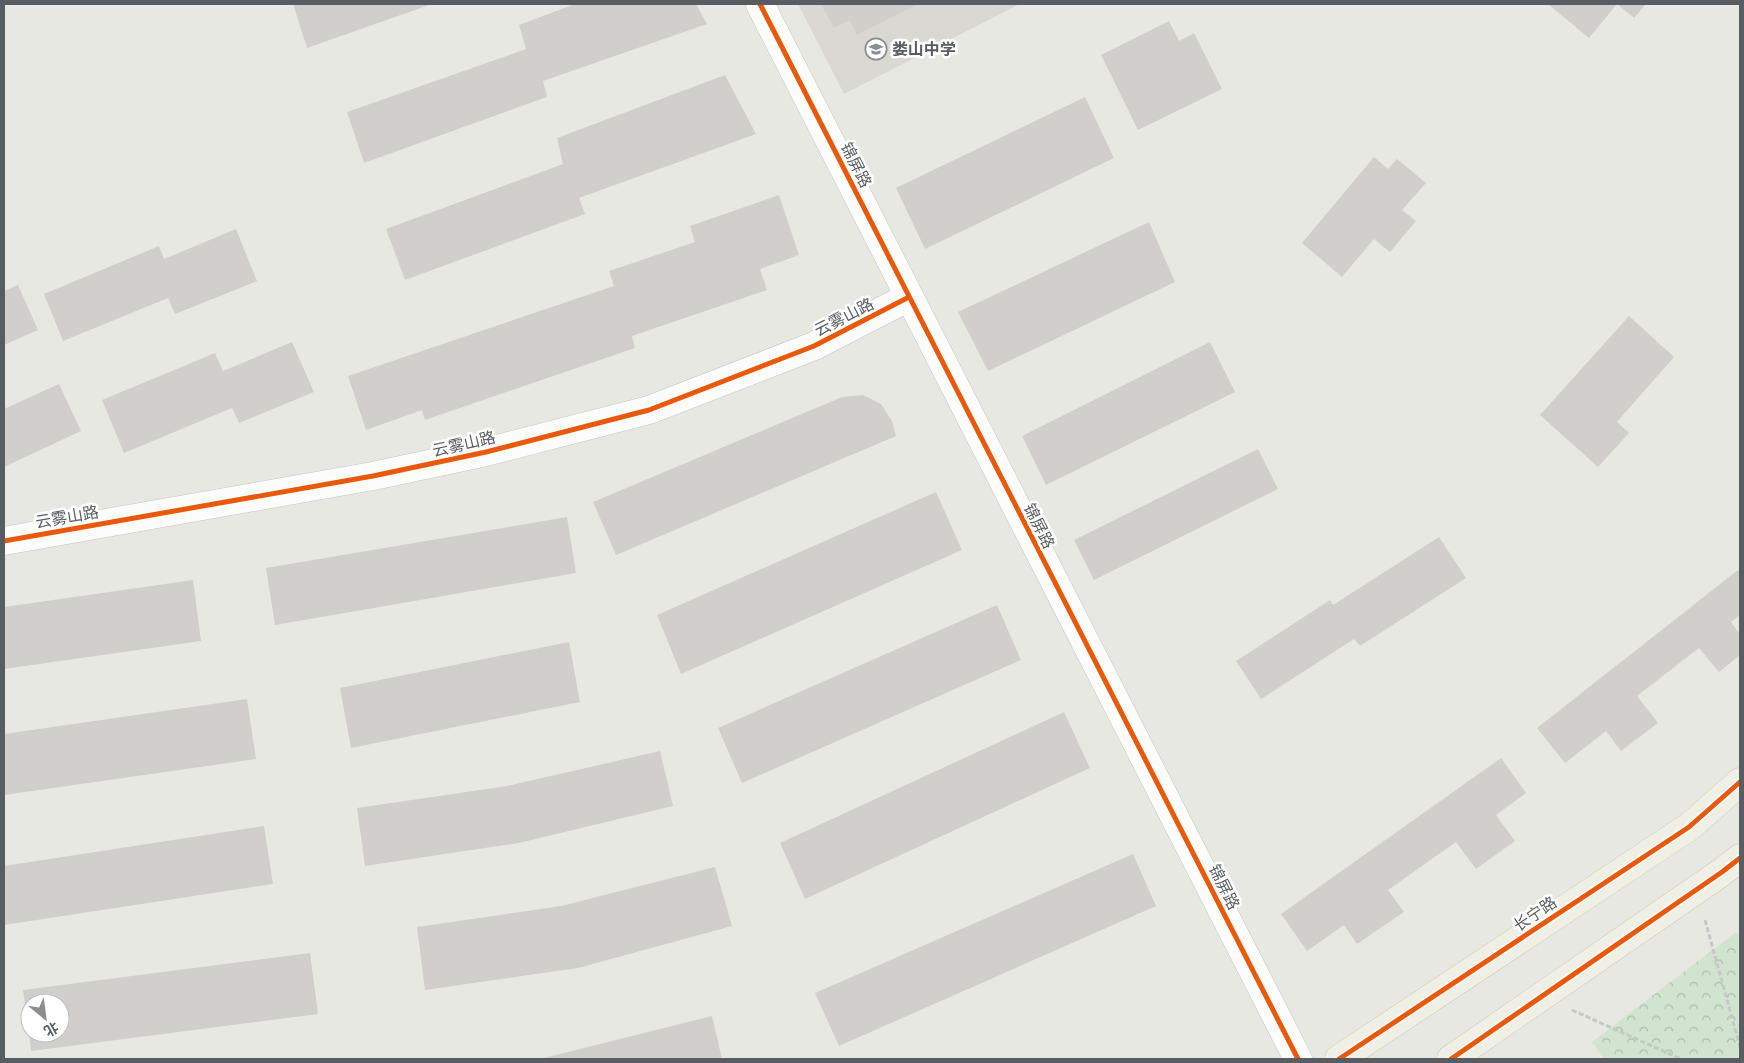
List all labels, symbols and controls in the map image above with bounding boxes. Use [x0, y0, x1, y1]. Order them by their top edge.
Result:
school or university icon: 娄山中学 [864, 37, 888, 61]
place label: 娄山中学 [892, 40, 956, 59]
street label: 锦屏路 [837, 139, 875, 191]
street label: 云雾山路 [811, 294, 877, 340]
street label: 云雾山路 [431, 428, 497, 460]
street label: 锦屏路 [1020, 500, 1058, 552]
street label: 云雾山路 [34, 502, 100, 532]
street label: 锦屏路 [1205, 861, 1243, 913]
street label: 长宁路 [1510, 893, 1560, 935]
north arrow [20, 993, 70, 1043]
text: 北 [41, 1018, 61, 1040]

